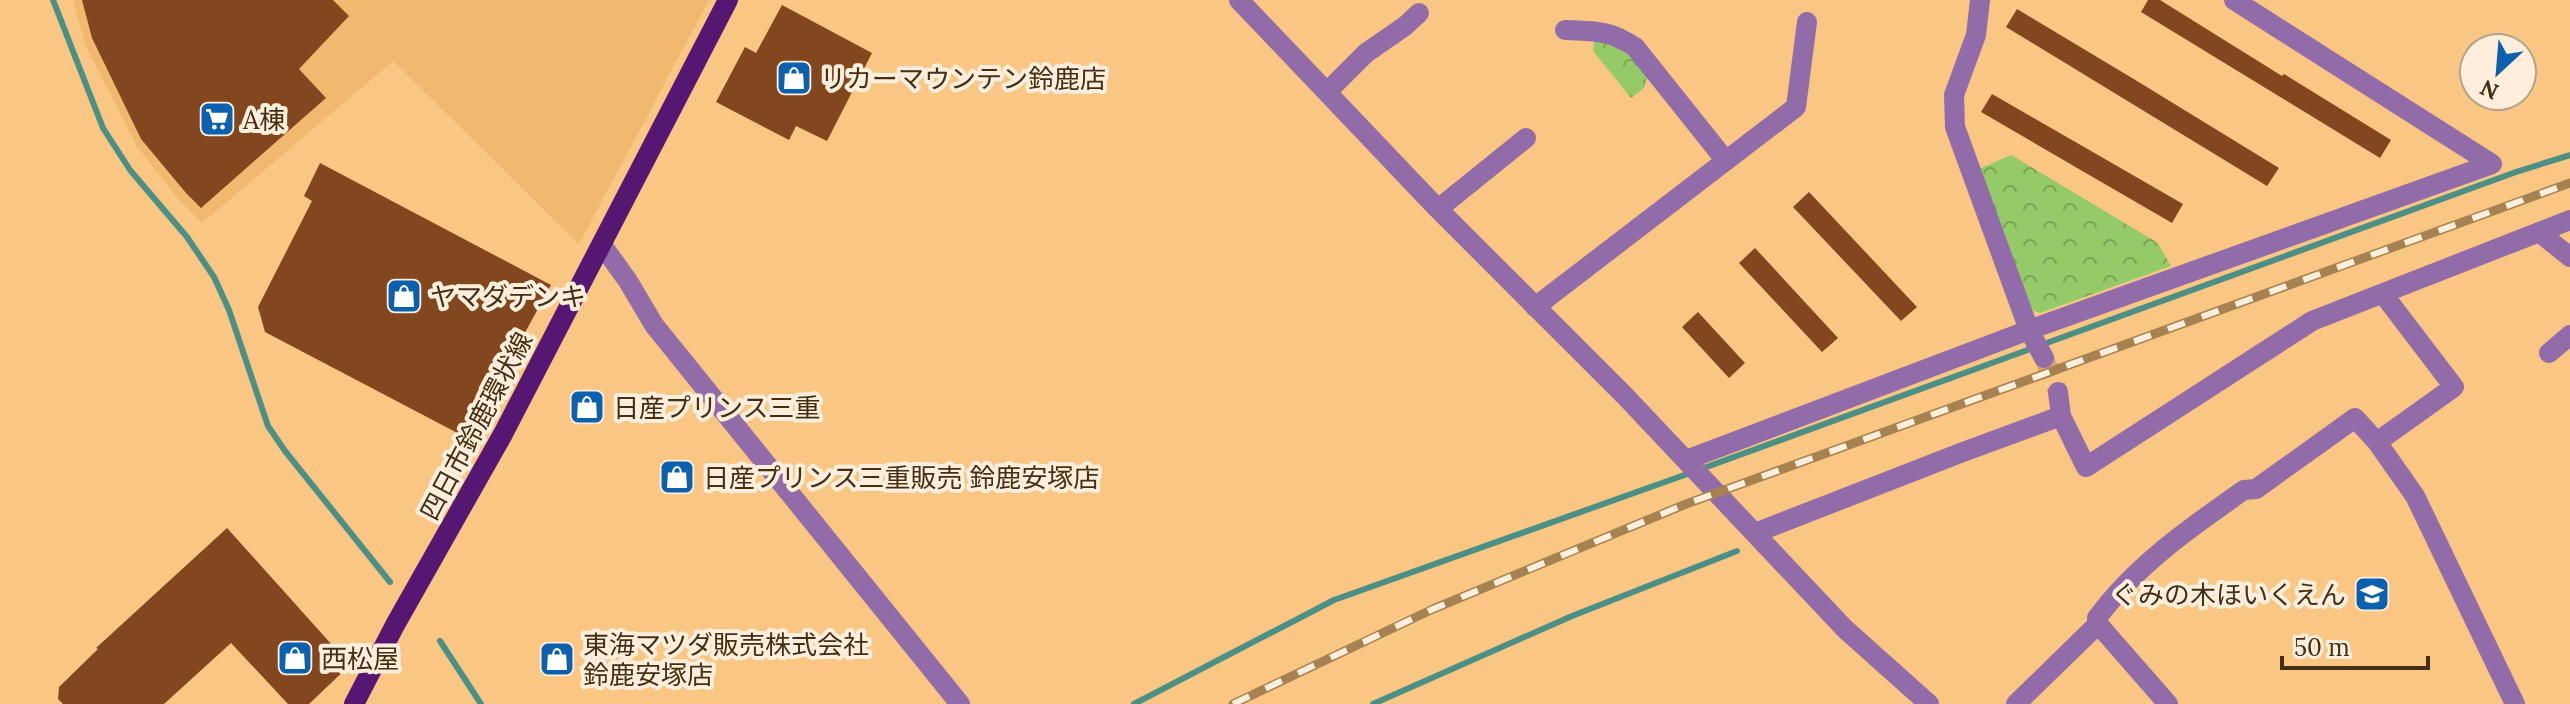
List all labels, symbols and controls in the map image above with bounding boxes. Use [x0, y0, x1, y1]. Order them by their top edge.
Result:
north arrow [2458, 32, 2538, 112]
shop icon: リカーマウンテン鈴鹿店 [775, 59, 813, 97]
place label: リカーマウンテン鈴鹿店 [820, 62, 1106, 95]
text: N [2475, 74, 2503, 106]
supermarket icon: A棟 [198, 100, 236, 138]
place label: A棟 [242, 103, 285, 136]
shop icon: ヤマダデンキ [385, 277, 423, 315]
place label: ヤマダデンキ [430, 280, 586, 313]
street label: 四日市鈴鹿環状線 [413, 326, 539, 526]
shop icon: 日産プリンス三重 [568, 388, 606, 426]
place label: 日産プリンス三重 [613, 391, 820, 424]
shop icon: 日産プリンス三重販売 鈴鹿安塚店 [658, 458, 696, 496]
place label: 日産プリンス三重販売 鈴鹿安塚店 [703, 461, 1099, 494]
school or university icon: ぐみの木ほいくえん [2353, 575, 2391, 613]
place label: ぐみの木ほいくえん [2111, 578, 2346, 611]
scale bar [2282, 620, 2428, 670]
place label: 東海マツダ販売株式会社 鈴鹿安塚店 [583, 628, 869, 691]
text: 50 m [2294, 632, 2350, 663]
shop icon: 西松屋 [276, 639, 314, 677]
shop icon: 東海マツダ販売株式会社 鈴鹿安塚店 [538, 640, 576, 678]
place label: 西松屋 [321, 642, 399, 675]

